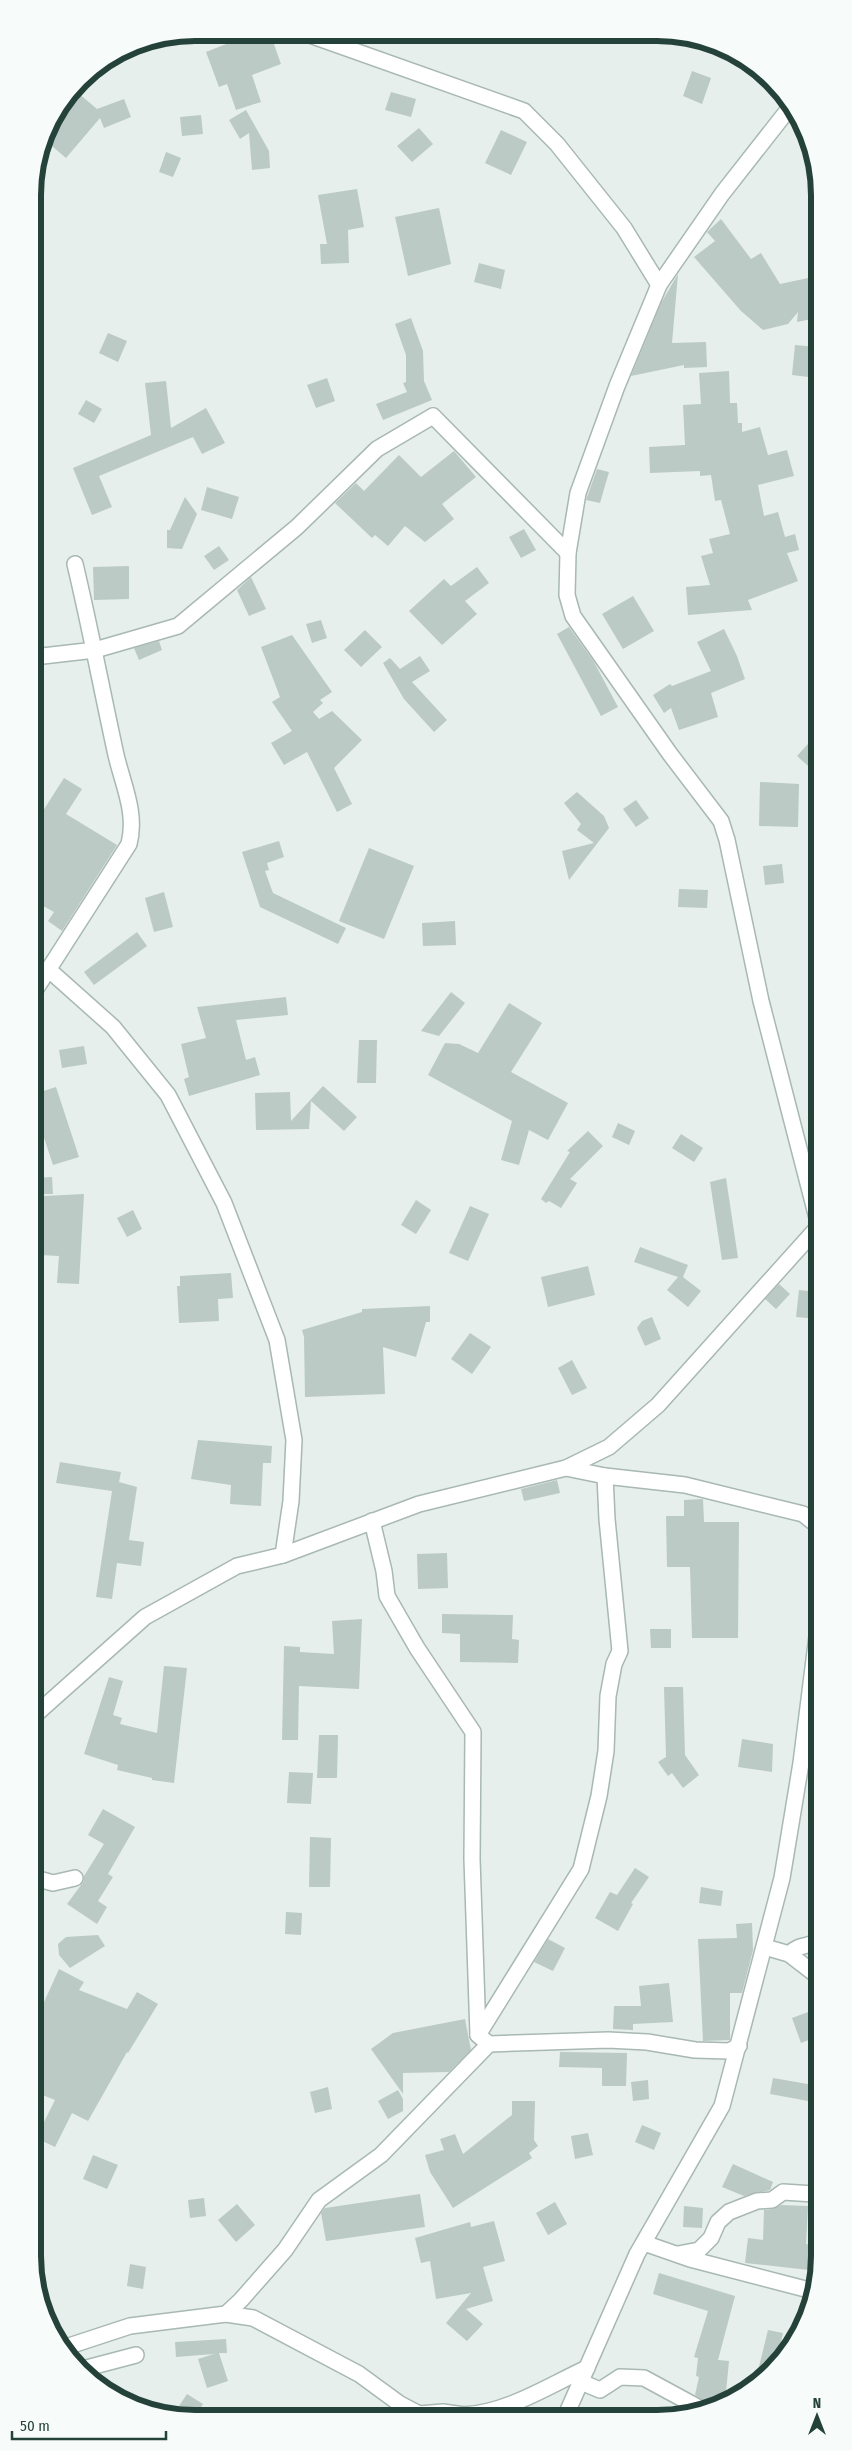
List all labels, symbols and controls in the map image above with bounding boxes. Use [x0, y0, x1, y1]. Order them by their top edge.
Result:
north arrow [792, 2391, 842, 2441]
text: N [813, 2395, 821, 2412]
scale bar [12, 2408, 166, 2440]
text: 50 m [20, 2417, 50, 2435]

